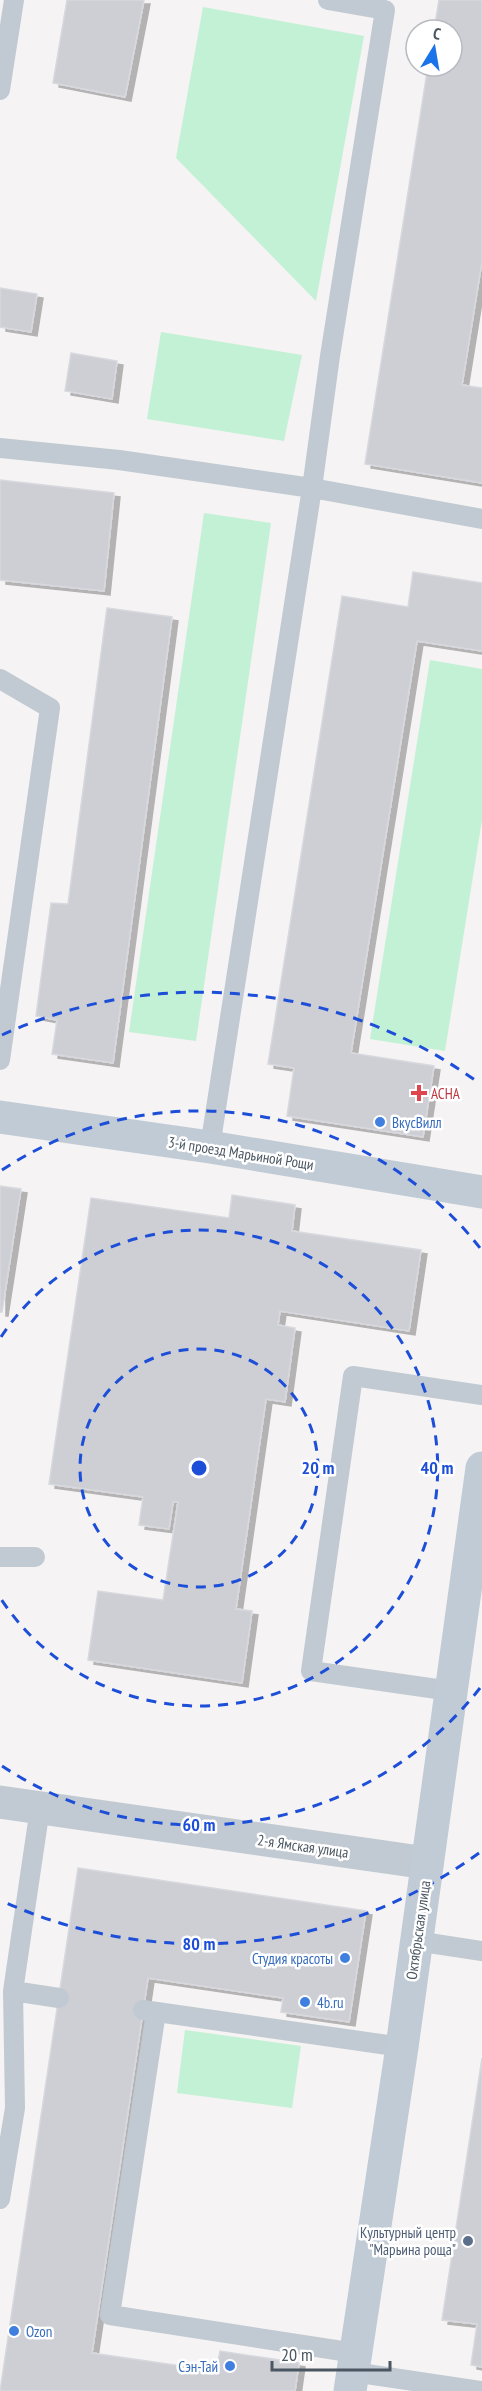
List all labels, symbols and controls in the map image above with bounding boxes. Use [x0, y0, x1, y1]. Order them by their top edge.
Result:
north arrow [404, 18, 464, 78]
text: С [431, 23, 443, 44]
place label: АСНА [431, 1084, 461, 1103]
marker: АСНА [412, 1086, 426, 1100]
place label: ВкусВилл [392, 1113, 442, 1132]
marker: ВкусВилл [373, 1115, 387, 1129]
street label: 3-й проезд Марьиной Рощи [167, 1132, 315, 1174]
text: 20 m [302, 1456, 334, 1479]
text: 40 m [421, 1456, 453, 1479]
centre of rings [189, 1458, 209, 1478]
text: 60 m [183, 1813, 215, 1836]
street label: 2-я Ямская улица [256, 1830, 350, 1862]
street label: Октябрьская улица [402, 1879, 434, 1981]
text: 80 m [183, 1932, 215, 1955]
place label: Студия красоты [252, 1949, 333, 1968]
marker: Студия красоты [338, 1951, 352, 1965]
place label: 4b.ru [317, 1993, 344, 2012]
marker: 4b.ru [298, 1995, 312, 2009]
place label: Культурный центр "Марьина роща" [360, 2223, 456, 2259]
marker: Культурный центр "Марьина роща" [461, 2234, 475, 2248]
place label: Ozon [26, 2322, 52, 2341]
marker: Ozon [7, 2324, 21, 2338]
scale bar [272, 2334, 390, 2372]
text: 20 m [281, 2343, 313, 2366]
place label: Сэн-Тай [178, 2357, 218, 2376]
marker: Сэн-Тай [223, 2359, 237, 2373]

